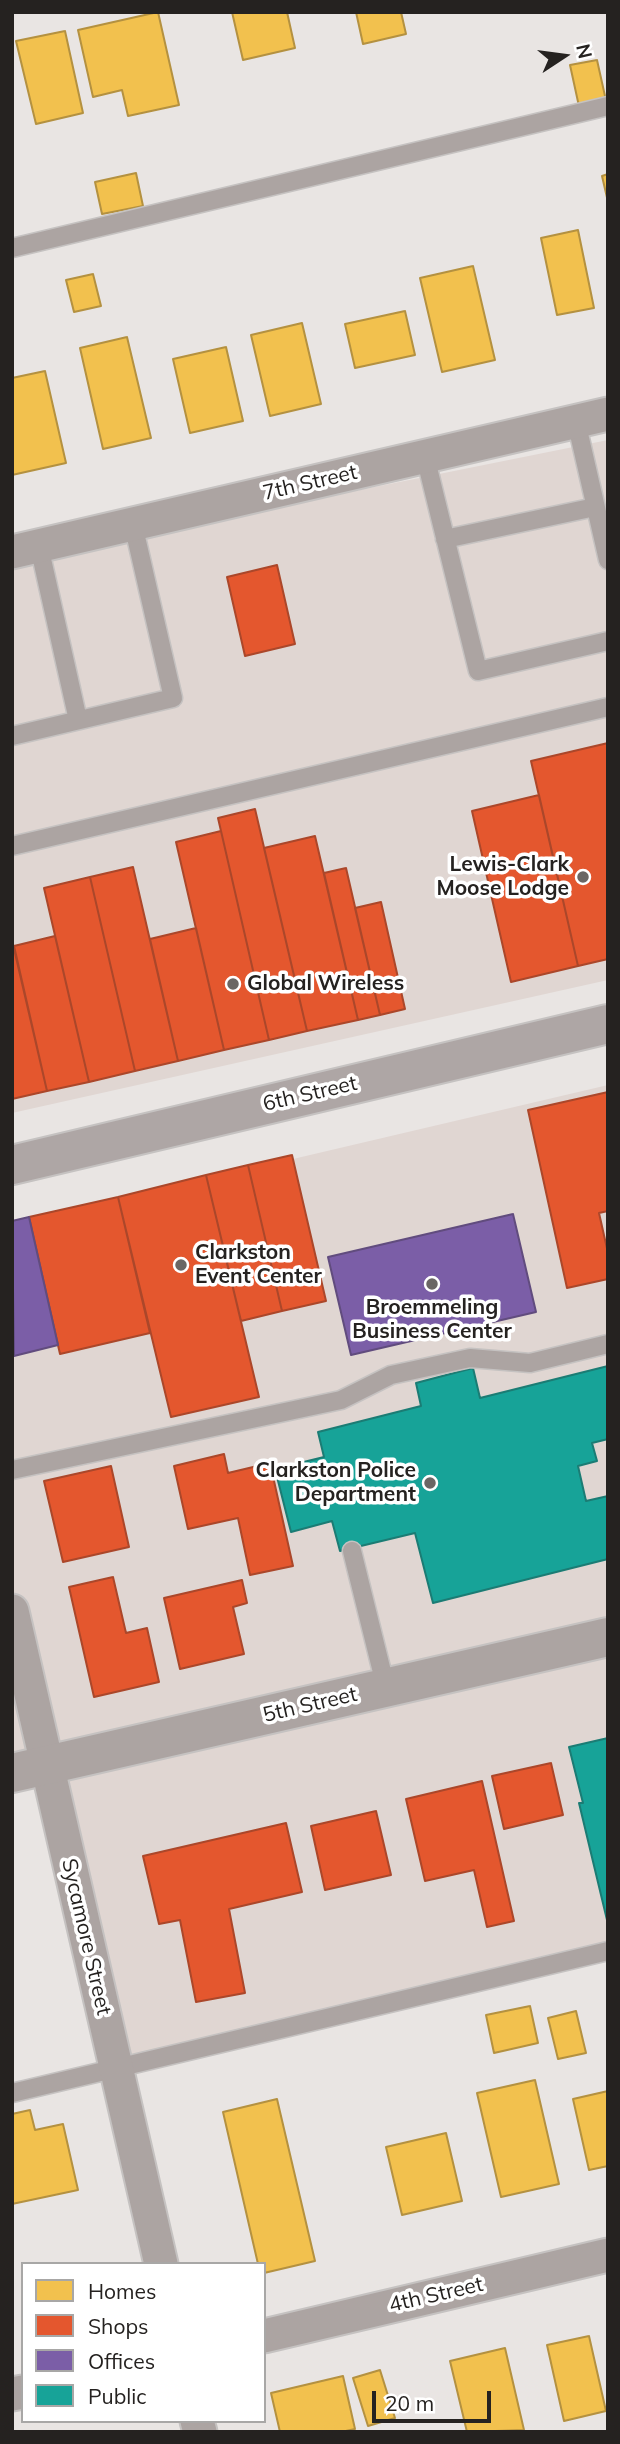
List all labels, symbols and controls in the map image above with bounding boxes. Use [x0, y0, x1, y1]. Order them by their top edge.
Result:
north arrow [529, 21, 599, 91]
text: N [571, 42, 598, 61]
street label: 7th Street [260, 460, 360, 506]
place label: Lewis-Clark Moose Lodge [436, 852, 569, 902]
marker: Lewis-Clark Moose Lodge [575, 869, 591, 885]
place label: Global Wireless [247, 971, 404, 997]
marker: Global Wireless [225, 976, 241, 992]
street label: 6th Street [260, 1071, 360, 1117]
place label: Clarkston Event Center [195, 1240, 322, 1290]
marker: Clarkston Event Center [173, 1257, 189, 1273]
marker: Broemmeling Business Center [424, 1276, 440, 1292]
place label: Broemmeling Business Center [352, 1295, 512, 1345]
place label: Clarkston Police Department [256, 1458, 416, 1508]
marker: Clarkston Police Department [422, 1475, 438, 1491]
street label: 5th Street [260, 1682, 360, 1728]
street label: Sycamore Street [56, 1856, 116, 2018]
legend [21, 2262, 266, 2423]
street label: 4th Street [386, 2272, 486, 2318]
text: Homes [88, 2278, 156, 2304]
text: Shops [88, 2313, 148, 2339]
text: Offices [88, 2348, 155, 2374]
scale bar [375, 2378, 494, 2422]
text: Public [88, 2383, 147, 2409]
text: 20 m [385, 2390, 434, 2416]

